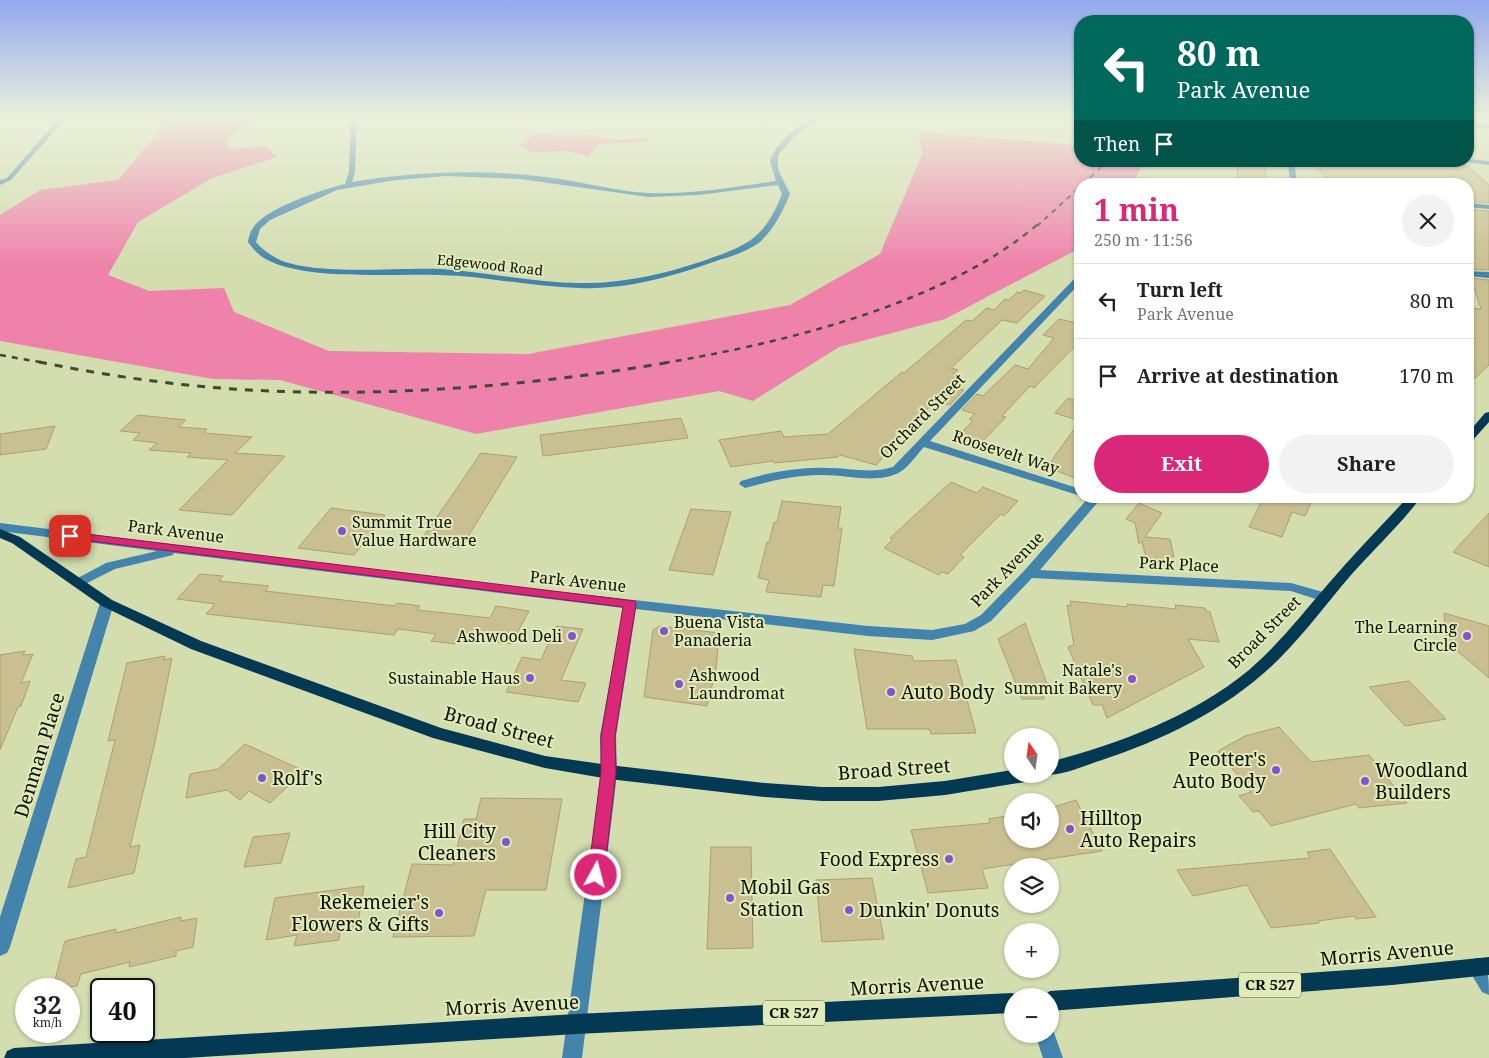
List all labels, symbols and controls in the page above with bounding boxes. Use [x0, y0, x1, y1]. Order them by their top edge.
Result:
text: 80 m [1177, 29, 1260, 76]
icon: left [1094, 35, 1159, 100]
text: Park Avenue [1177, 74, 1310, 104]
icon: arrive [1150, 130, 1178, 158]
text: Then [1094, 131, 1140, 157]
text: 1 min [1094, 189, 1179, 230]
button: close [1402, 195, 1454, 247]
text: 250 m · 11:56 [1094, 229, 1193, 251]
street label: Edgewood Road [436, 249, 544, 280]
text: Turn left [1137, 277, 1223, 303]
icon: left [1094, 287, 1122, 315]
text: 80 m [1410, 288, 1454, 314]
text: Park Avenue [1137, 303, 1234, 325]
icon: arrive [1094, 362, 1122, 390]
text: Arrive at destination [1137, 363, 1339, 389]
text: 170 m [1399, 363, 1454, 389]
street label: Orchard Street [874, 368, 970, 464]
street label: Roosevelt Way [950, 424, 1063, 480]
button: Exit [1094, 435, 1269, 493]
button: Share [1279, 435, 1454, 493]
place label: Summit True Value Hardware [352, 511, 477, 551]
street label: Park Avenue [127, 514, 225, 548]
pin [49, 515, 91, 557]
icon: arrive [56, 522, 84, 550]
marker: Summit True Value Hardware [336, 525, 348, 537]
street label: Park Avenue [965, 526, 1049, 612]
street label: Park Place [1139, 551, 1219, 577]
street label: Park Avenue [529, 565, 627, 597]
street label: Broad Street [1223, 590, 1306, 673]
place label: Buena Vista Panaderia [674, 611, 764, 651]
place label: The Learning Circle [1355, 616, 1457, 656]
place label: Ashwood Deli [457, 625, 562, 647]
marker: Buena Vista Panaderia [658, 625, 670, 637]
marker: Ashwood Deli [566, 630, 578, 642]
marker: The Learning Circle [1461, 630, 1473, 642]
place label: Natale's Summit Bakery [1004, 659, 1123, 699]
place label: Ashwood Laundromat [689, 664, 785, 704]
place label: Sustainable Haus [388, 667, 520, 689]
marker: Sustainable Haus [524, 672, 536, 684]
marker: Natale's Summit Bakery [1126, 673, 1138, 685]
marker: Ashwood Laundromat [673, 678, 685, 690]
place label: Auto Body [901, 679, 995, 705]
marker: Auto Body [885, 686, 897, 698]
street label: Denman Place [8, 689, 70, 821]
street label: Broad Street [441, 700, 557, 754]
north arrow [1004, 728, 1059, 782]
map controls [1004, 728, 1059, 1043]
place label: Peotter's Auto Body [1173, 746, 1266, 794]
street label: Broad Street [837, 752, 951, 786]
place label: Woodland Builders [1375, 757, 1468, 805]
marker: Peotter's Auto Body [1270, 764, 1282, 776]
place label: Rolf's [272, 765, 323, 791]
marker: Rolf's [256, 772, 268, 784]
marker: Woodland Builders [1359, 775, 1371, 787]
button: sound [1004, 793, 1059, 848]
place label: Hilltop Auto Repairs [1080, 805, 1196, 853]
place label: Hill City Cleaners [418, 818, 496, 866]
marker: Hilltop Auto Repairs [1064, 823, 1076, 835]
marker: Hill City Cleaners [500, 836, 512, 848]
place label: Food Express [819, 846, 939, 872]
position arrow [569, 848, 621, 900]
marker: Food Express [943, 853, 955, 865]
button: layers [1004, 858, 1059, 913]
place label: Mobil Gas Station [740, 874, 830, 922]
place label: Rekemeier's Flowers & Gifts [291, 889, 429, 937]
marker: Mobil Gas Station [724, 892, 736, 904]
place label: Dunkin' Donuts [859, 897, 999, 923]
marker: Dunkin' Donuts [843, 904, 855, 916]
marker: Rekemeier's Flowers & Gifts [433, 907, 445, 919]
button: + [1004, 923, 1059, 978]
street label: Morris Avenue [1319, 934, 1455, 972]
street label: Morris Avenue [849, 969, 985, 1001]
road number: CR 527 [1239, 972, 1301, 998]
speed limit sign: 40 [90, 978, 155, 1043]
text: 32 [33, 987, 62, 1021]
button: − [1004, 988, 1059, 1043]
street label: Morris Avenue [444, 989, 580, 1021]
road number: CR 527 [763, 1000, 825, 1026]
text: km/h [33, 1014, 62, 1031]

